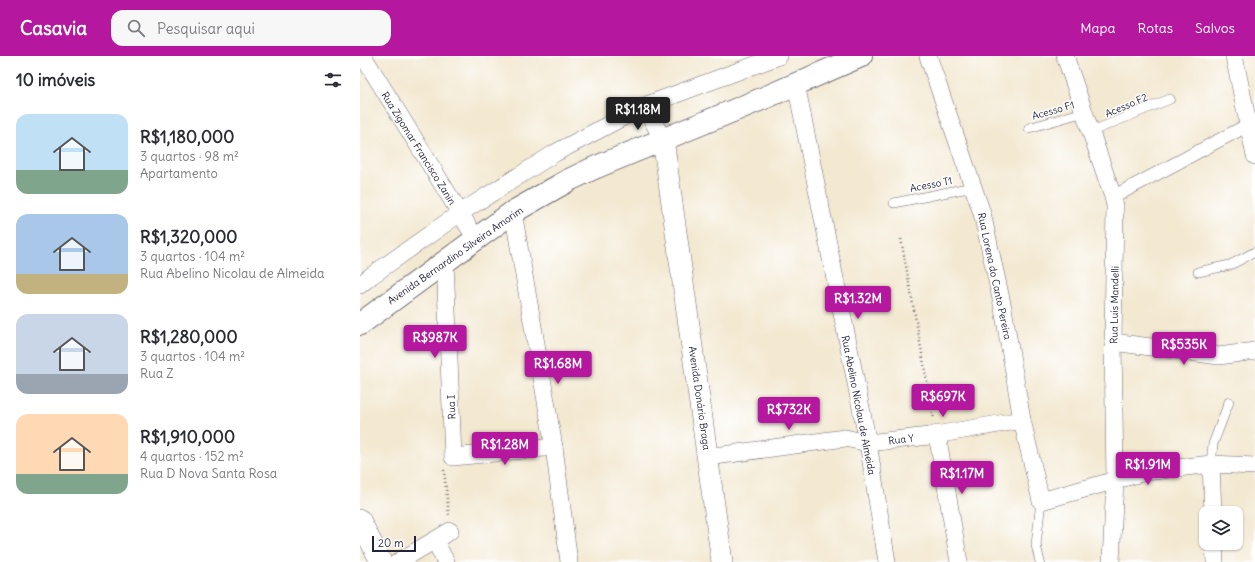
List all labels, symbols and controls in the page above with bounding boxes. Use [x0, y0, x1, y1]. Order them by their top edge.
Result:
search box [111, 10, 391, 46]
text: Casavia [20, 16, 87, 40]
icon: search [125, 17, 147, 39]
text: Pesquisar aqui [157, 19, 255, 38]
text: Mapa [1080, 19, 1115, 37]
text: Rotas [1137, 19, 1173, 37]
text: Salvos [1195, 19, 1235, 37]
text: 10 imóveis [16, 69, 95, 91]
icon: filters [322, 69, 344, 91]
street label: Rua Zigomar Francisco Zanin [378, 89, 459, 207]
street label: Acesso F2 [1103, 91, 1150, 120]
pin: R$1.18M [601, 97, 675, 131]
street label: Acesso F1 [1030, 98, 1076, 123]
text: R$1.18M [615, 101, 661, 118]
text: R$1,180,000 [140, 126, 234, 148]
icon: home [48, 130, 96, 178]
text: 3 quartos · 98 m² [140, 148, 239, 165]
text: Apartamento [140, 165, 218, 182]
street label: Acesso T1 [909, 174, 953, 195]
street label: Avenida Bernardino Silveira Amorim [385, 203, 526, 307]
street label: Rua Lorena do Canto Pereira [975, 211, 1014, 341]
text: R$1,320,000 [140, 226, 238, 248]
icon: home [48, 230, 96, 278]
text: 3 quartos · 104 m² [140, 248, 245, 265]
text: Rua Abelino Nicolau de Almeida [140, 265, 324, 282]
street label: Rua Luís Mandelli [1107, 266, 1122, 344]
pin: R$1.32M [821, 286, 895, 320]
text: R$1.32M [834, 290, 882, 307]
pin: R$987K [402, 325, 468, 359]
text: R$1,280,000 [140, 326, 238, 348]
text: R$987K [413, 329, 457, 346]
icon: home [48, 330, 96, 378]
pin: R$535K [1151, 332, 1217, 366]
street label: Rua Abelino Nicolau de Almeida [839, 334, 878, 476]
text: R$535K [1161, 336, 1207, 353]
street label: Avenida Donário Braga [686, 345, 713, 451]
text: 3 quartos · 104 m² [140, 348, 245, 365]
pin: R$1.68M [521, 351, 595, 385]
text: R$1.68M [534, 355, 582, 372]
text: Rua Z [140, 365, 174, 382]
pin: R$697K [910, 384, 976, 418]
text: R$697K [921, 388, 965, 405]
street label: Rua I [445, 394, 458, 419]
pin: R$732K [756, 397, 822, 431]
text: R$732K [767, 401, 811, 418]
text: R$1,910,000 [140, 426, 235, 448]
icon: home [48, 430, 96, 478]
street label: Rua Y [887, 431, 915, 448]
pin: R$1.28M [468, 432, 542, 466]
text: R$1.28M [481, 436, 529, 453]
text: 4 quartos · 152 m² [140, 448, 244, 465]
pin: R$1.91M [1111, 452, 1185, 486]
text: R$1.91M [1125, 456, 1171, 473]
pin: R$1.17M [925, 461, 999, 495]
text: Rua D Nova Santa Rosa [140, 465, 277, 482]
text: R$1.17M [940, 465, 984, 482]
map controls [1199, 506, 1243, 550]
button: layers [1199, 506, 1243, 550]
scale bar [372, 534, 416, 553]
text: 20 m [378, 536, 404, 550]

